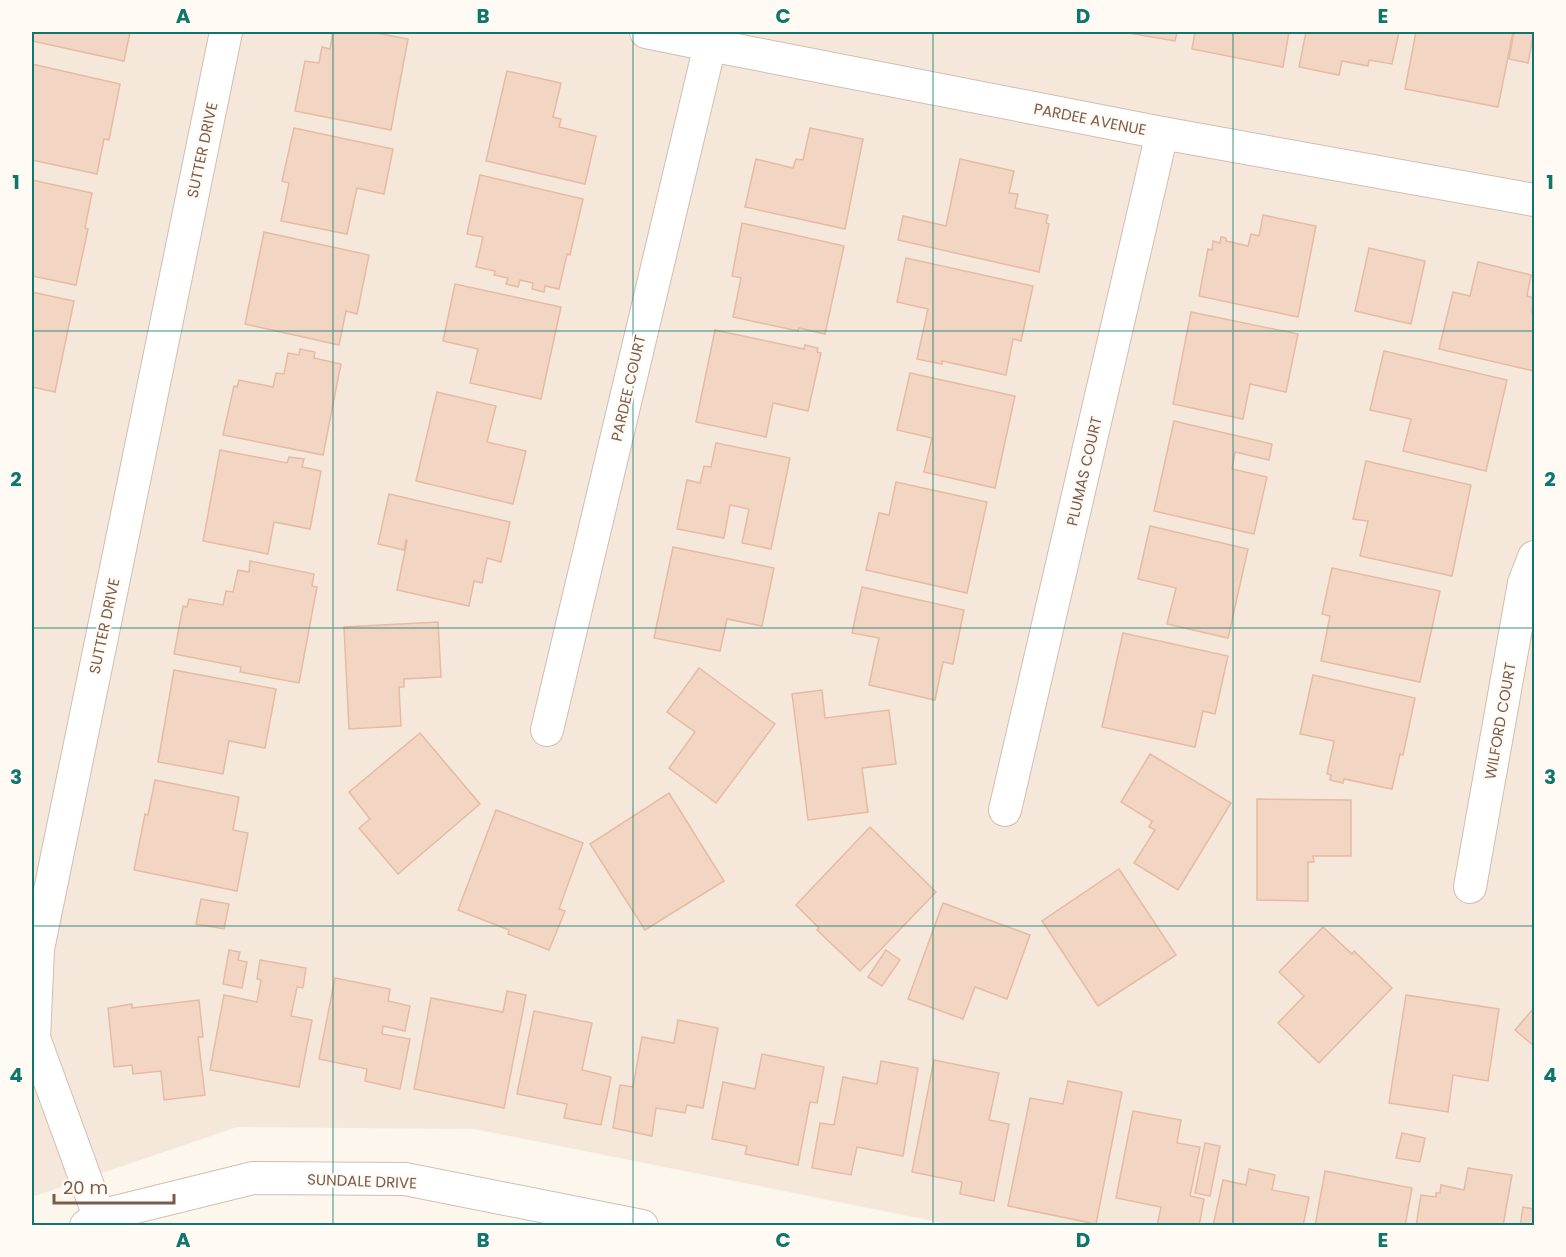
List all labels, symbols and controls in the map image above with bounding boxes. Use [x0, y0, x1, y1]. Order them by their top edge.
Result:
text: A [176, 2, 191, 30]
text: B [476, 2, 490, 30]
text: C [775, 2, 791, 30]
text: D [1076, 2, 1090, 30]
text: E [1378, 2, 1388, 30]
street label: PARDEE AVENUE [1032, 98, 1148, 140]
street label: SUTTER DRIVE [182, 100, 222, 200]
text: 1 [12, 168, 20, 196]
text: 1 [1546, 168, 1554, 196]
street label: PARDEE COURT [606, 333, 650, 443]
street label: PLUMAS COURT [1061, 414, 1107, 528]
text: 2 [10, 465, 22, 493]
text: 2 [1544, 465, 1556, 493]
street label: SUTTER DRIVE [84, 576, 124, 676]
street label: WILFORD COURT [1479, 661, 1521, 781]
text: 3 [10, 763, 22, 791]
text: 3 [1544, 763, 1556, 791]
text: 4 [9, 1061, 23, 1089]
text: 4 [1543, 1061, 1557, 1089]
scale bar [54, 1167, 174, 1205]
street label: SUNDALE DRIVE [307, 1169, 417, 1193]
text: 20 m [63, 1175, 108, 1200]
text: A [176, 1226, 191, 1254]
text: B [476, 1226, 490, 1254]
text: C [775, 1226, 791, 1254]
text: D [1076, 1226, 1090, 1254]
text: E [1378, 1226, 1388, 1254]

